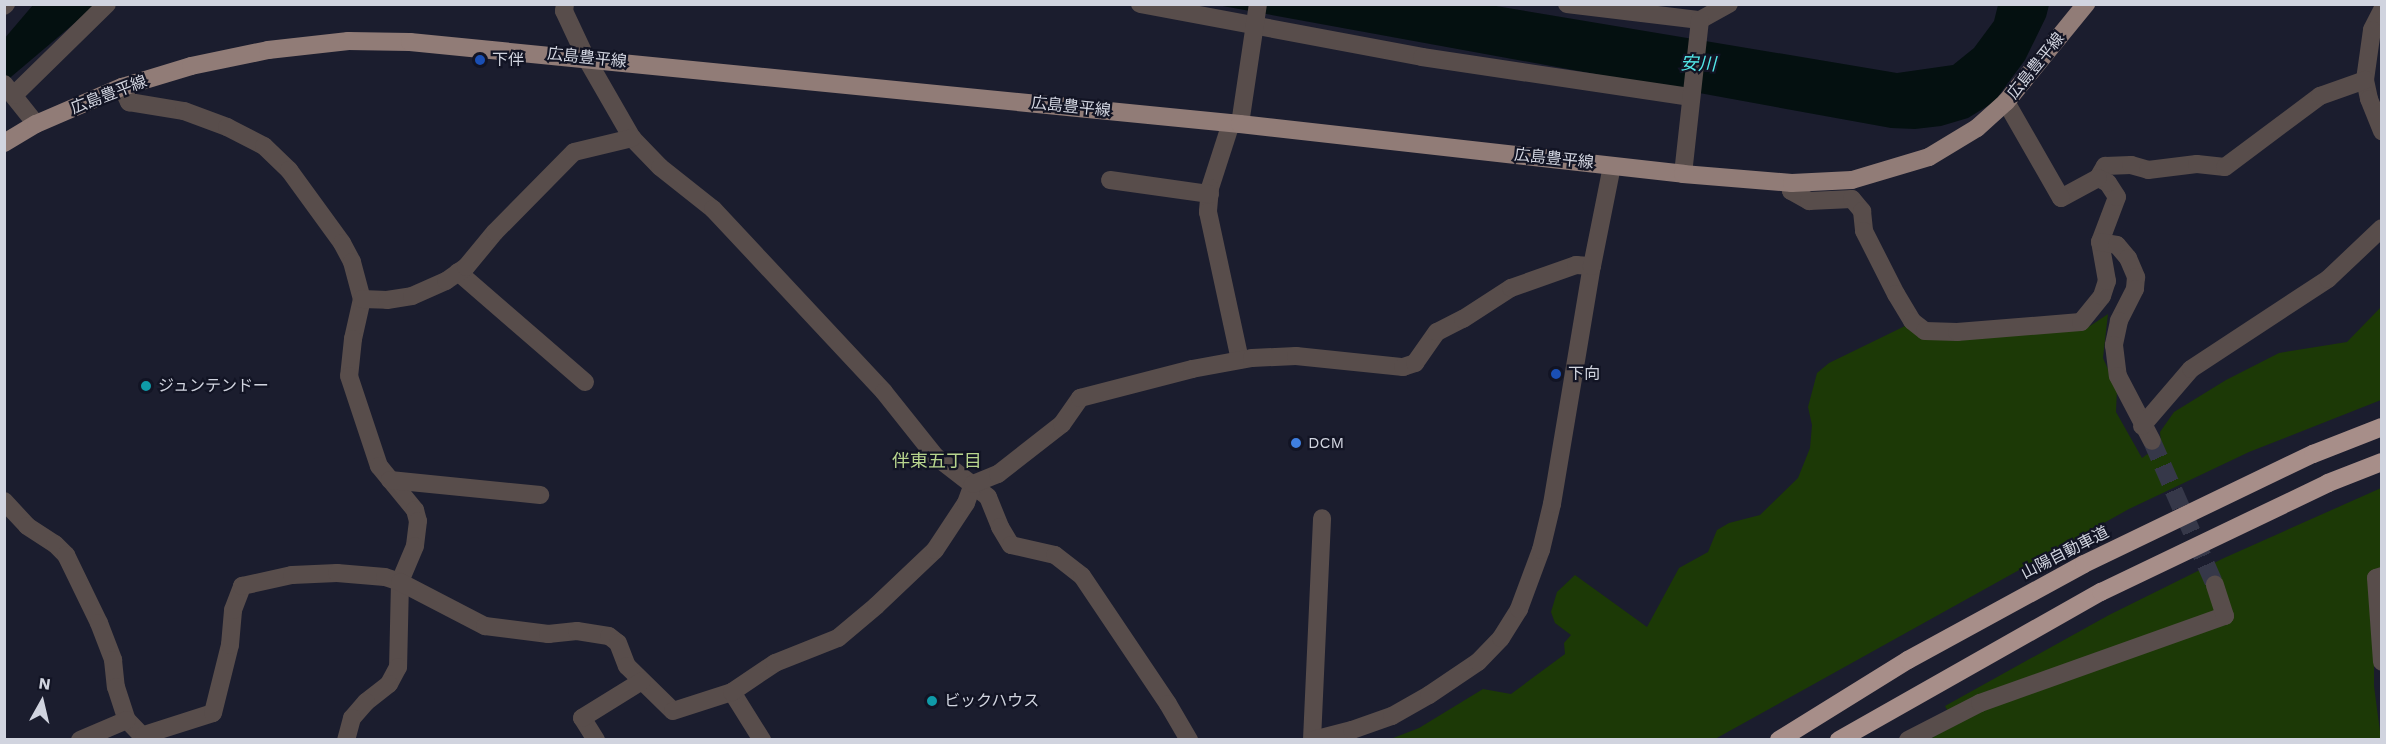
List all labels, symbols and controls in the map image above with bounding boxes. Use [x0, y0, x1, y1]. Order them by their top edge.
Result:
street label: 広島豊平線 [2003, 29, 2069, 103]
street label: 広島豊平線 [546, 44, 628, 72]
place label: 下伴 [492, 50, 524, 70]
marker: 下伴 [473, 53, 487, 67]
water label: 安川 [1680, 53, 1716, 75]
street label: 広島豊平線 [68, 72, 150, 118]
street label: 広島豊平線 [1030, 93, 1112, 121]
street label: 広島豊平線 [1513, 145, 1595, 173]
place label: 下向 [1568, 364, 1600, 384]
marker: 下向 [1549, 367, 1563, 381]
place label: ジュンテンドー [158, 376, 270, 396]
marker: ジュンテンドー [139, 379, 153, 393]
place label: DCM [1308, 433, 1344, 453]
marker: DCM [1289, 436, 1303, 450]
district label: 伴東五丁目 [892, 450, 982, 472]
street label: 山陽自動車道 [2018, 523, 2112, 583]
north arrow [12, 672, 72, 732]
text: N [37, 673, 52, 694]
place label: ビックハウス [944, 691, 1040, 711]
marker: ビックハウス [925, 694, 939, 708]

